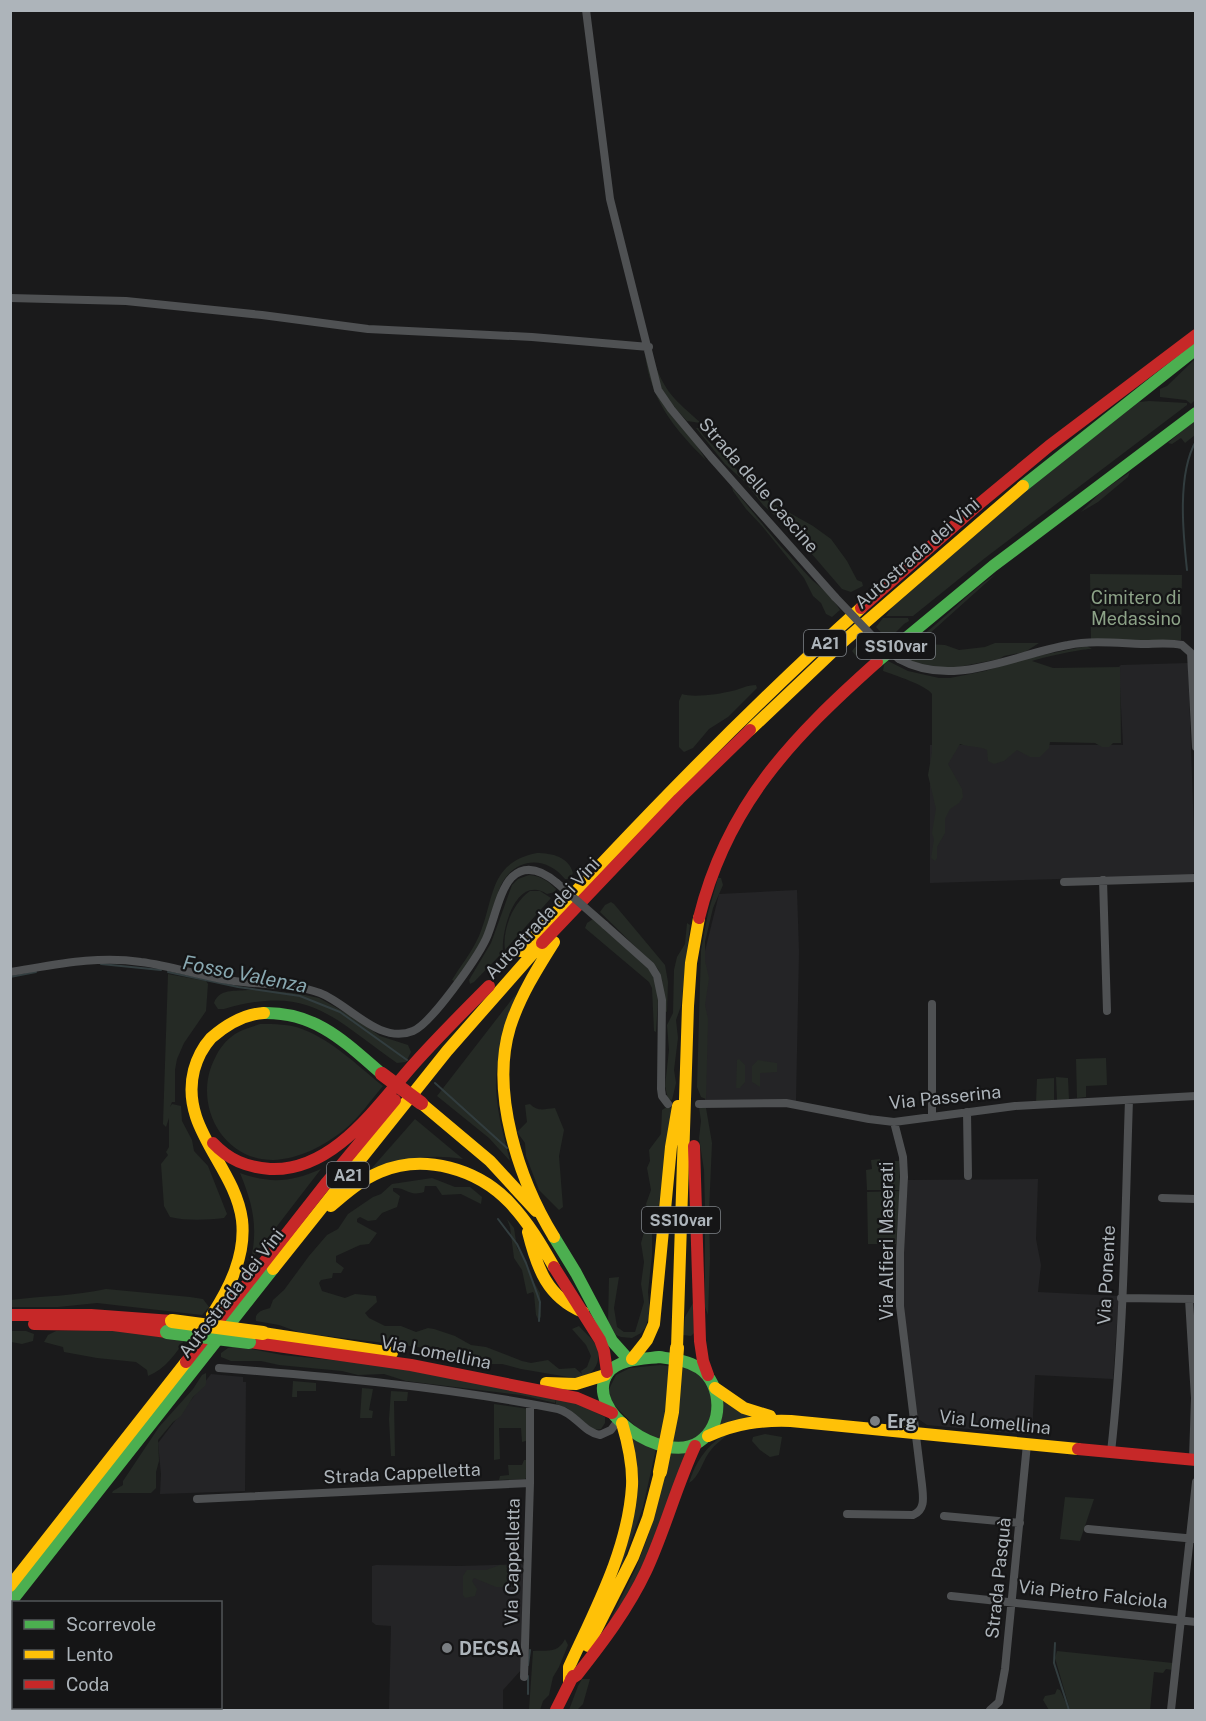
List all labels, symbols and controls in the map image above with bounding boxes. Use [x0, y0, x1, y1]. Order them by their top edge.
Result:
street label: Strada delle Cascine [695, 413, 823, 557]
street label: Autostrada dei Vini [850, 493, 984, 613]
park label: Cimitero di Medassino [1091, 587, 1181, 629]
road number: A21 [804, 630, 846, 656]
road number: SS10var [857, 633, 935, 659]
street label: Autostrada dei Vini [480, 853, 604, 983]
water label: Fosso Valenza [181, 950, 309, 998]
street label: Via Passerina [888, 1081, 1002, 1113]
road number: A21 [327, 1162, 369, 1188]
street label: Via Alfieri Maserati [876, 1162, 897, 1320]
road number: SS10var [642, 1207, 720, 1233]
street label: Autostrada dei Vini [174, 1224, 288, 1362]
street label: Via Ponente [1093, 1225, 1119, 1325]
street label: Via Lomellina [379, 1331, 493, 1373]
street label: Via Lomellina [938, 1406, 1052, 1438]
place label: Erg [887, 1411, 917, 1432]
marker: Erg [868, 1414, 882, 1428]
street label: Strada Cappelletta [323, 1458, 481, 1488]
street label: Via Cappelletta [500, 1498, 524, 1626]
street label: Strada Pasquà [981, 1516, 1015, 1640]
street label: Via Pietro Falciola [1017, 1576, 1169, 1612]
legend [12, 1601, 222, 1709]
text: Scorrevole [66, 1614, 156, 1635]
place label: DECSA [459, 1638, 522, 1659]
marker: DECSA [440, 1641, 454, 1655]
text: Lento [66, 1644, 113, 1665]
text: Coda [66, 1674, 109, 1695]

